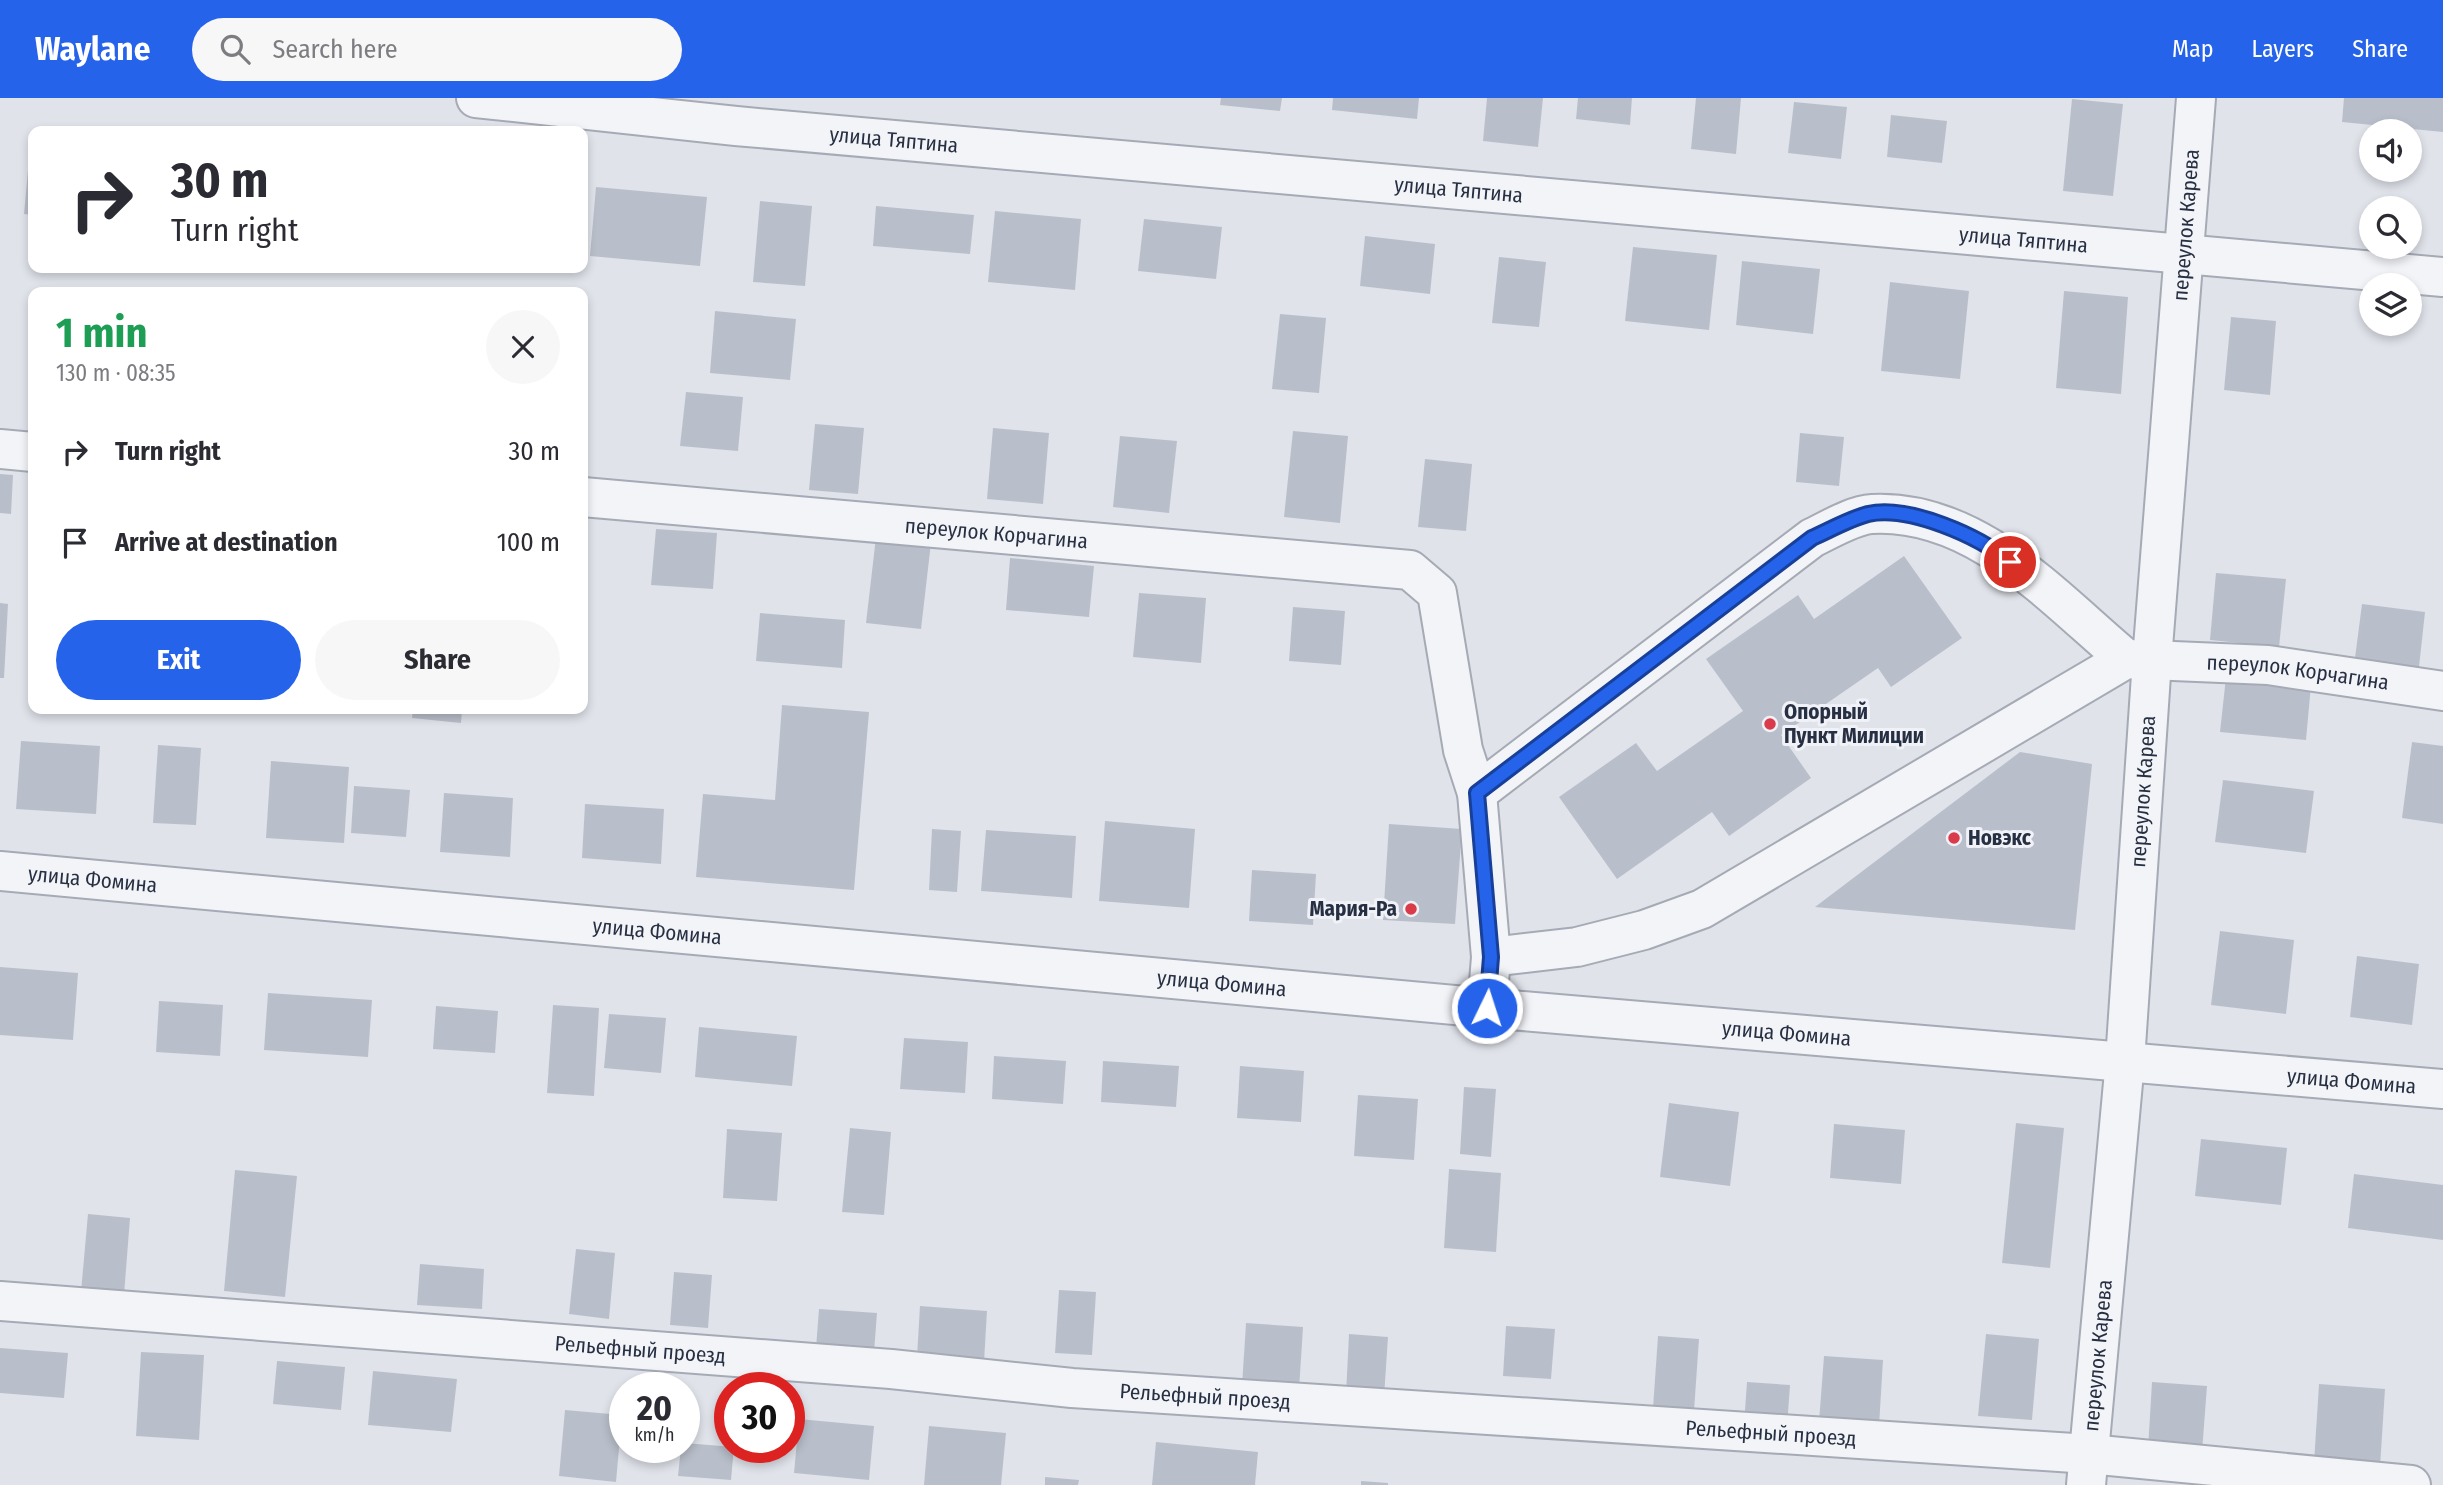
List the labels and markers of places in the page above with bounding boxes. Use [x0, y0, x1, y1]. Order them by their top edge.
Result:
pin [1980, 532, 2040, 592]
place label: Опорный Пункт Милиции [1784, 699, 1924, 749]
marker: Опорный Пункт Милиции [1762, 716, 1778, 732]
place label: Новэкс [1968, 825, 2032, 851]
marker: Новэкс [1946, 830, 1962, 846]
place label: Мария-Ра [1309, 896, 1397, 922]
marker: Мария-Ра [1403, 901, 1419, 917]

